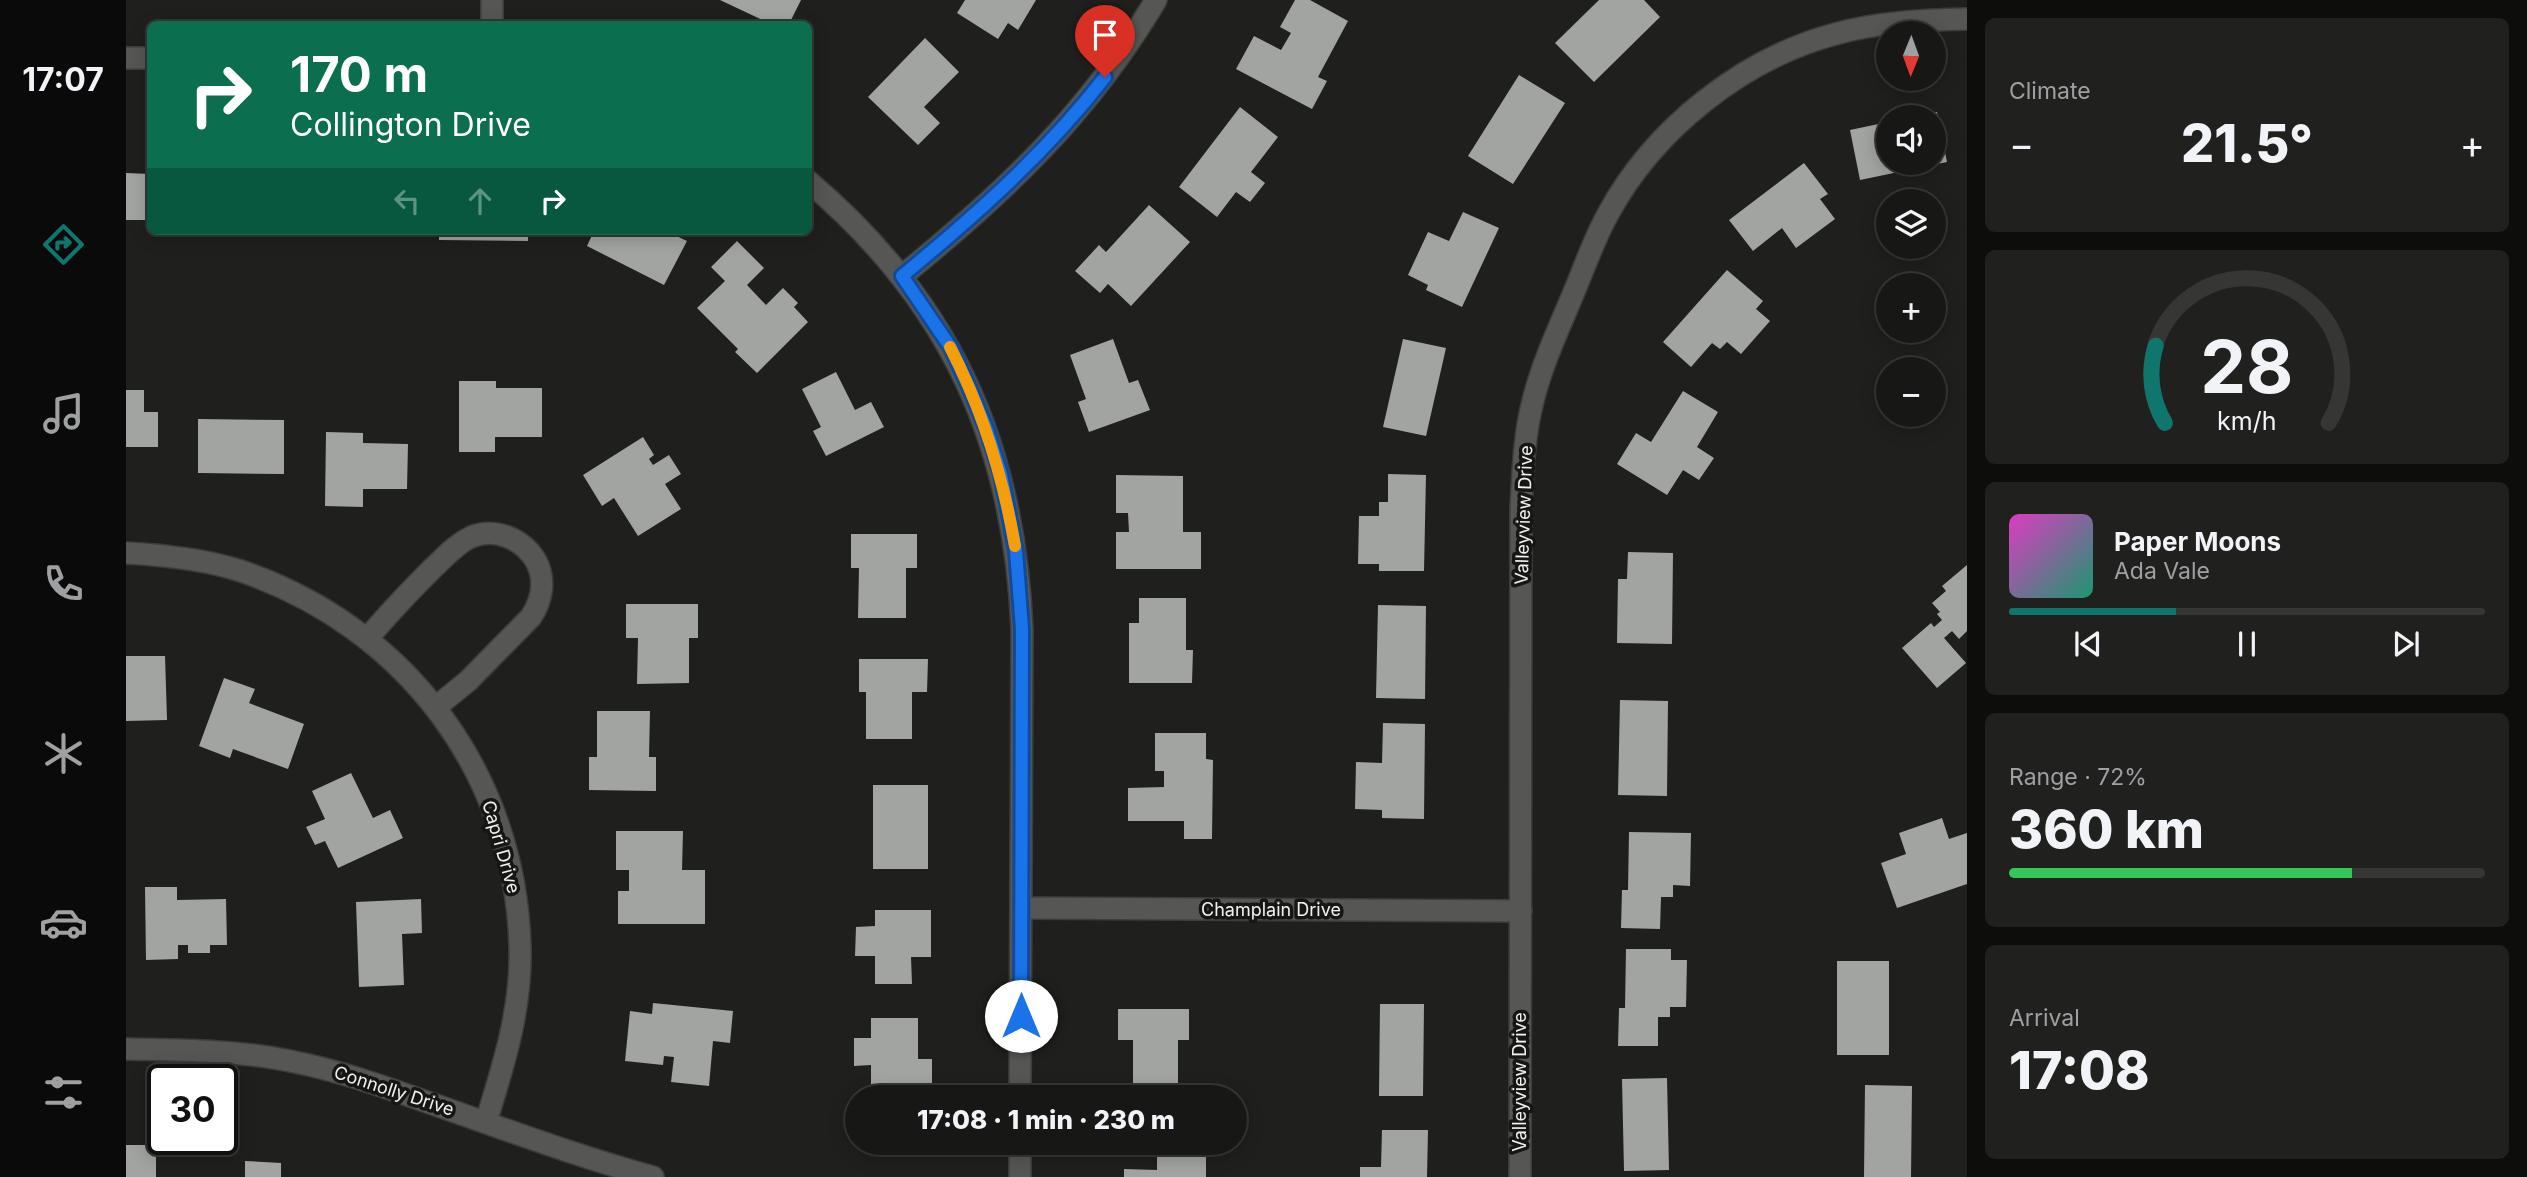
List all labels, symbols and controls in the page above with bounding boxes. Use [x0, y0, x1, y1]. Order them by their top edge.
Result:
pin [1075, 5, 1135, 77]
icon: arrive [1086, 16, 1124, 54]
north arrow [1876, 21, 1946, 91]
map controls [1876, 21, 1946, 427]
text: 170 m [290, 45, 428, 104]
icon: right [175, 49, 266, 140]
text: 17:07 [22, 60, 104, 99]
text: Climate [2009, 77, 2091, 105]
text: Collington Drive [290, 105, 531, 144]
button: sound [1876, 105, 1946, 175]
text: 21.5° [2181, 112, 2313, 175]
text: − [2009, 121, 2034, 167]
text: + [2460, 121, 2485, 167]
icon: left [388, 182, 426, 220]
icon: ahead [461, 182, 499, 220]
icon: right [534, 182, 572, 220]
button: layers [1876, 189, 1946, 259]
icon: directions [39, 220, 88, 269]
button: + [1876, 273, 1946, 343]
text: 28 [2200, 322, 2294, 411]
button: − [1876, 357, 1946, 427]
icon: music [39, 389, 88, 438]
text: km/h [2217, 405, 2277, 435]
street label: Valleyview Drive [1511, 445, 1536, 585]
text: Paper Moons [2114, 526, 2281, 557]
text: Ada Vale [2114, 557, 2210, 585]
icon: phone [39, 559, 88, 608]
icon: previous [2069, 625, 2107, 663]
icon: pause [2228, 625, 2266, 663]
icon: next [2387, 625, 2425, 663]
icon: climate [39, 729, 88, 778]
text: Range · 72% [2009, 763, 2147, 791]
street label: Capri Drive [478, 798, 525, 896]
text: 360 km [2009, 798, 2204, 861]
icon: car [39, 898, 88, 947]
street label: Champlain Drive [1201, 899, 1341, 920]
position arrow [984, 979, 1058, 1053]
text: Arrival [2009, 1004, 2080, 1032]
street label: Valleyview Drive [1509, 1012, 1530, 1152]
text: 17:08 [2009, 1039, 2150, 1102]
street label: Connolly Drive [332, 1061, 457, 1120]
speed limit sign: 30 [147, 1064, 238, 1155]
icon: filters [39, 1068, 88, 1117]
text: 17:08 · 1 min · 230 m [917, 1104, 1175, 1135]

